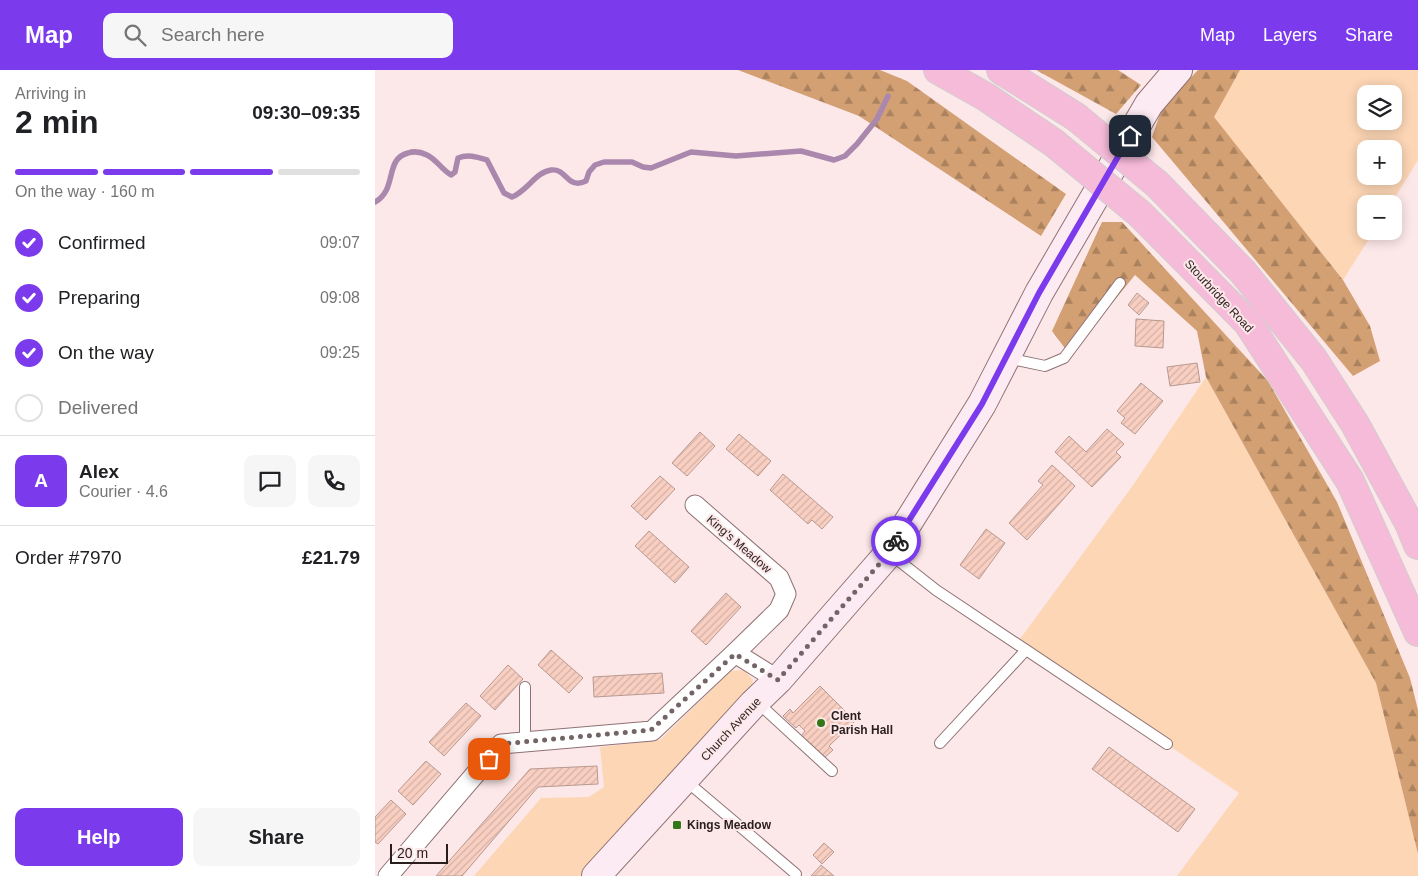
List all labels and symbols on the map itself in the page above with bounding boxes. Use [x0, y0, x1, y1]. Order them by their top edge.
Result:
pin [1109, 115, 1151, 157]
street label: Stourbridge Road [1182, 257, 1256, 335]
street label: King's Meadow [704, 512, 774, 576]
courier [871, 516, 921, 566]
street label: Church Avenue [698, 694, 764, 764]
place label: Clent Parish Hall [831, 709, 893, 737]
marker: Clent Parish Hall [815, 717, 827, 729]
pin [468, 738, 510, 780]
place label: Kings Meadow [687, 818, 772, 832]
marker: Kings Meadow [671, 819, 683, 831]
scale bar [390, 841, 447, 864]

